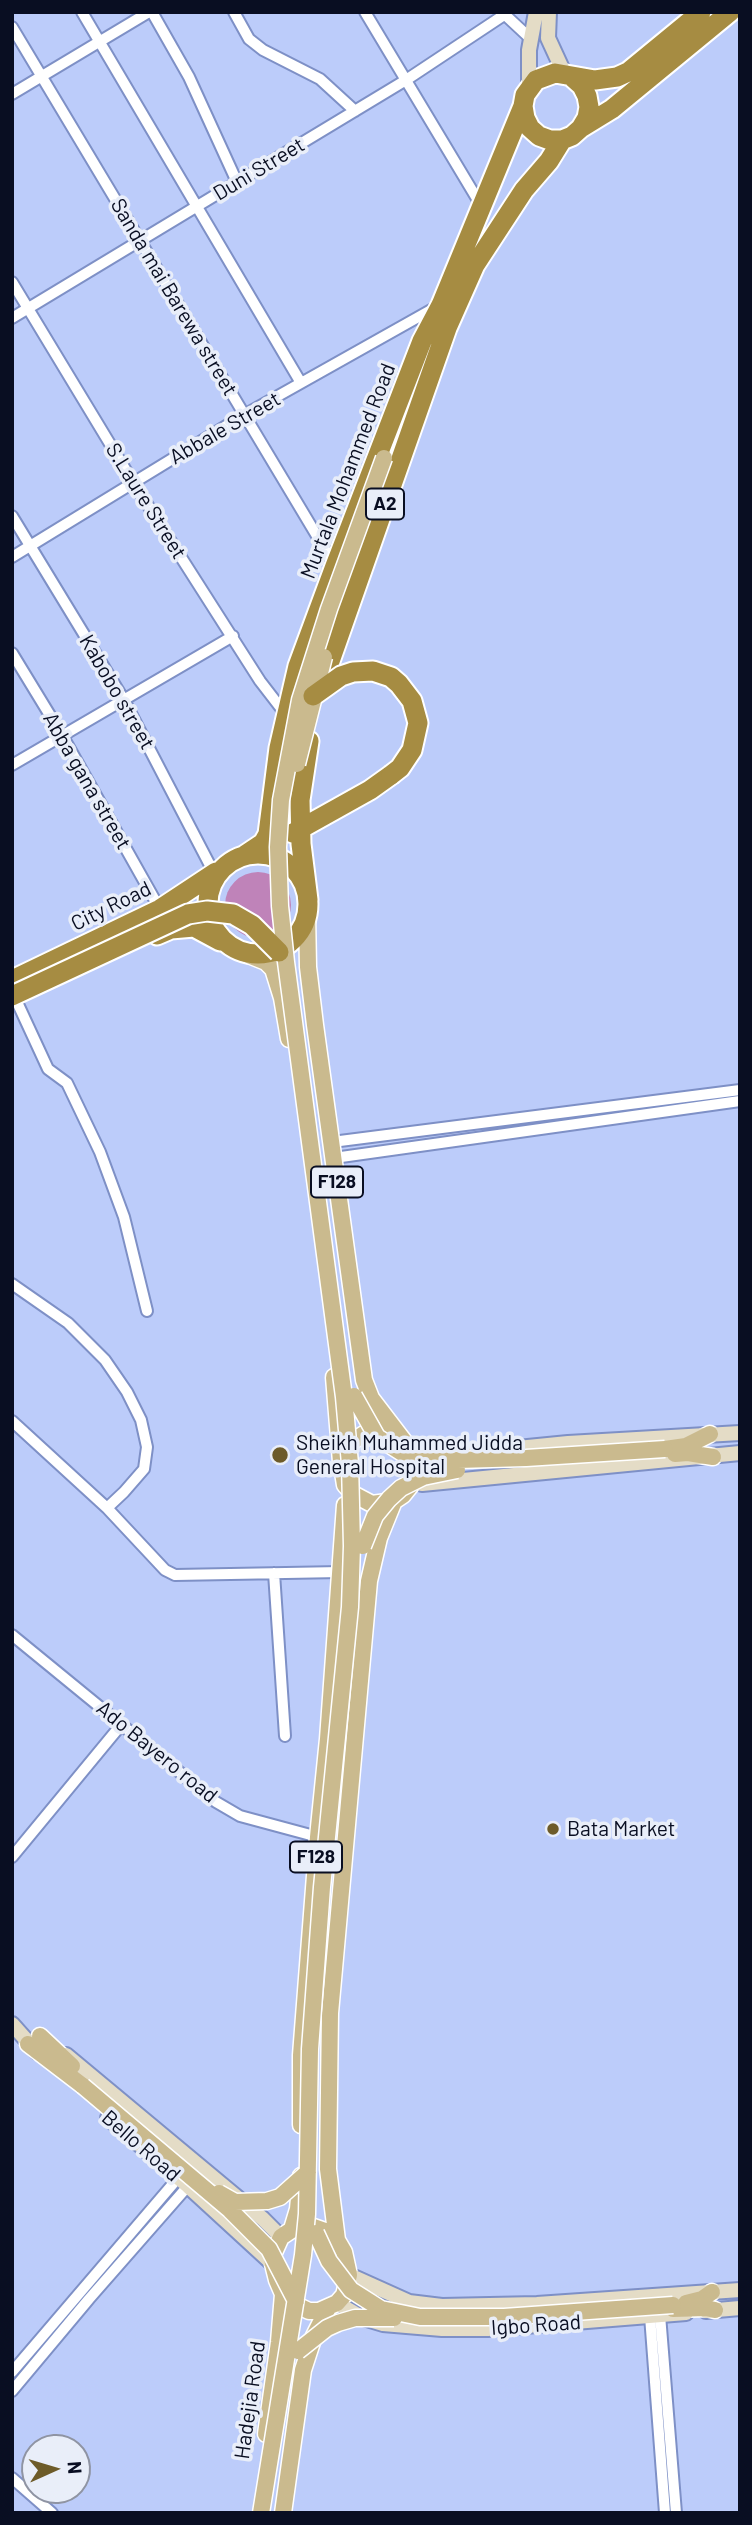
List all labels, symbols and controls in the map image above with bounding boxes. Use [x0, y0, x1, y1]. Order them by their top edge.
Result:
street label: Duni Street [209, 132, 309, 206]
street label: Sanda mai Barewa street [105, 194, 243, 400]
street label: Murtala Mohammed Road [295, 360, 401, 582]
street label: Abbale Street [165, 386, 285, 470]
street label: S.Laure Street [100, 438, 192, 564]
road number: A2 [366, 489, 404, 520]
street label: Kabobo street [74, 630, 160, 754]
street label: Abba gana street [38, 708, 136, 854]
street label: City Road [67, 876, 155, 936]
road number: F128 [311, 1166, 363, 1198]
place label: Sheikh Muhammed Jidda General Hospital [296, 1430, 523, 1480]
marker: Sheikh Muhammed Jidda General Hospital [270, 1445, 290, 1465]
street label: Ado Bayero road [92, 1696, 222, 1808]
place label: Bata Market [567, 1816, 675, 1842]
marker: Bata Market [545, 1821, 561, 1837]
road number: F128 [290, 1842, 342, 1872]
street label: Bello Road [96, 2105, 186, 2187]
street label: Igbo Road [490, 2309, 582, 2341]
street label: Hadejia Road [229, 2339, 271, 2461]
north arrow [21, 2434, 91, 2504]
text: N [64, 2461, 87, 2475]

